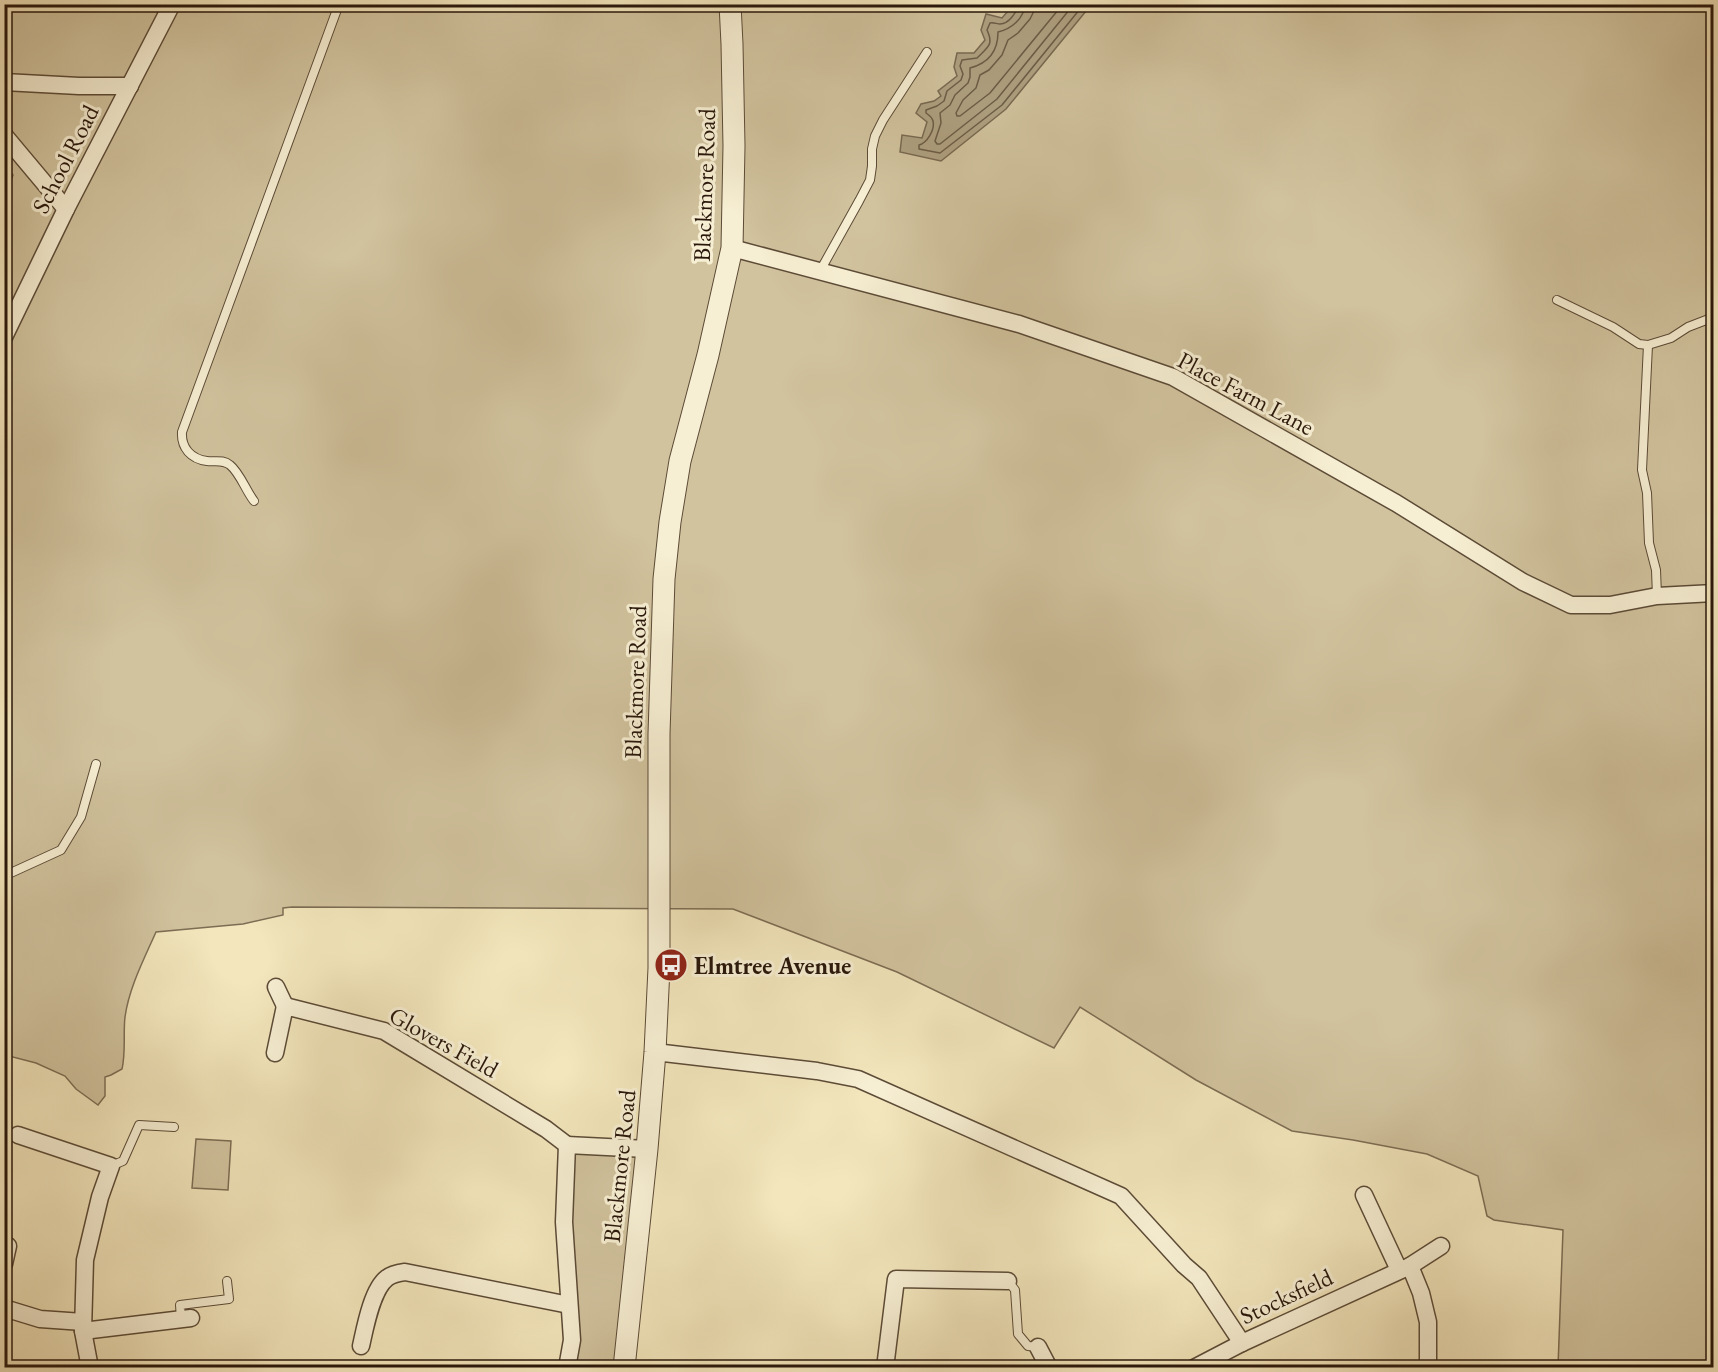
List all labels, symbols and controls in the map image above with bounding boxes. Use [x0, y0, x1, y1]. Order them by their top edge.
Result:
street label: School Road [25, 99, 106, 218]
street label: Blackmore Road [686, 107, 722, 262]
street label: Place Farm Lane [1172, 344, 1320, 442]
street label: Blackmore Road [617, 604, 653, 759]
bus stop icon: Elmtree Avenue [653, 947, 689, 983]
place label: Elmtree Avenue [694, 950, 851, 981]
street label: Glovers Field [384, 999, 505, 1085]
street label: Blackmore Road [596, 1087, 643, 1244]
street label: Stocksfield [1235, 1261, 1338, 1331]

